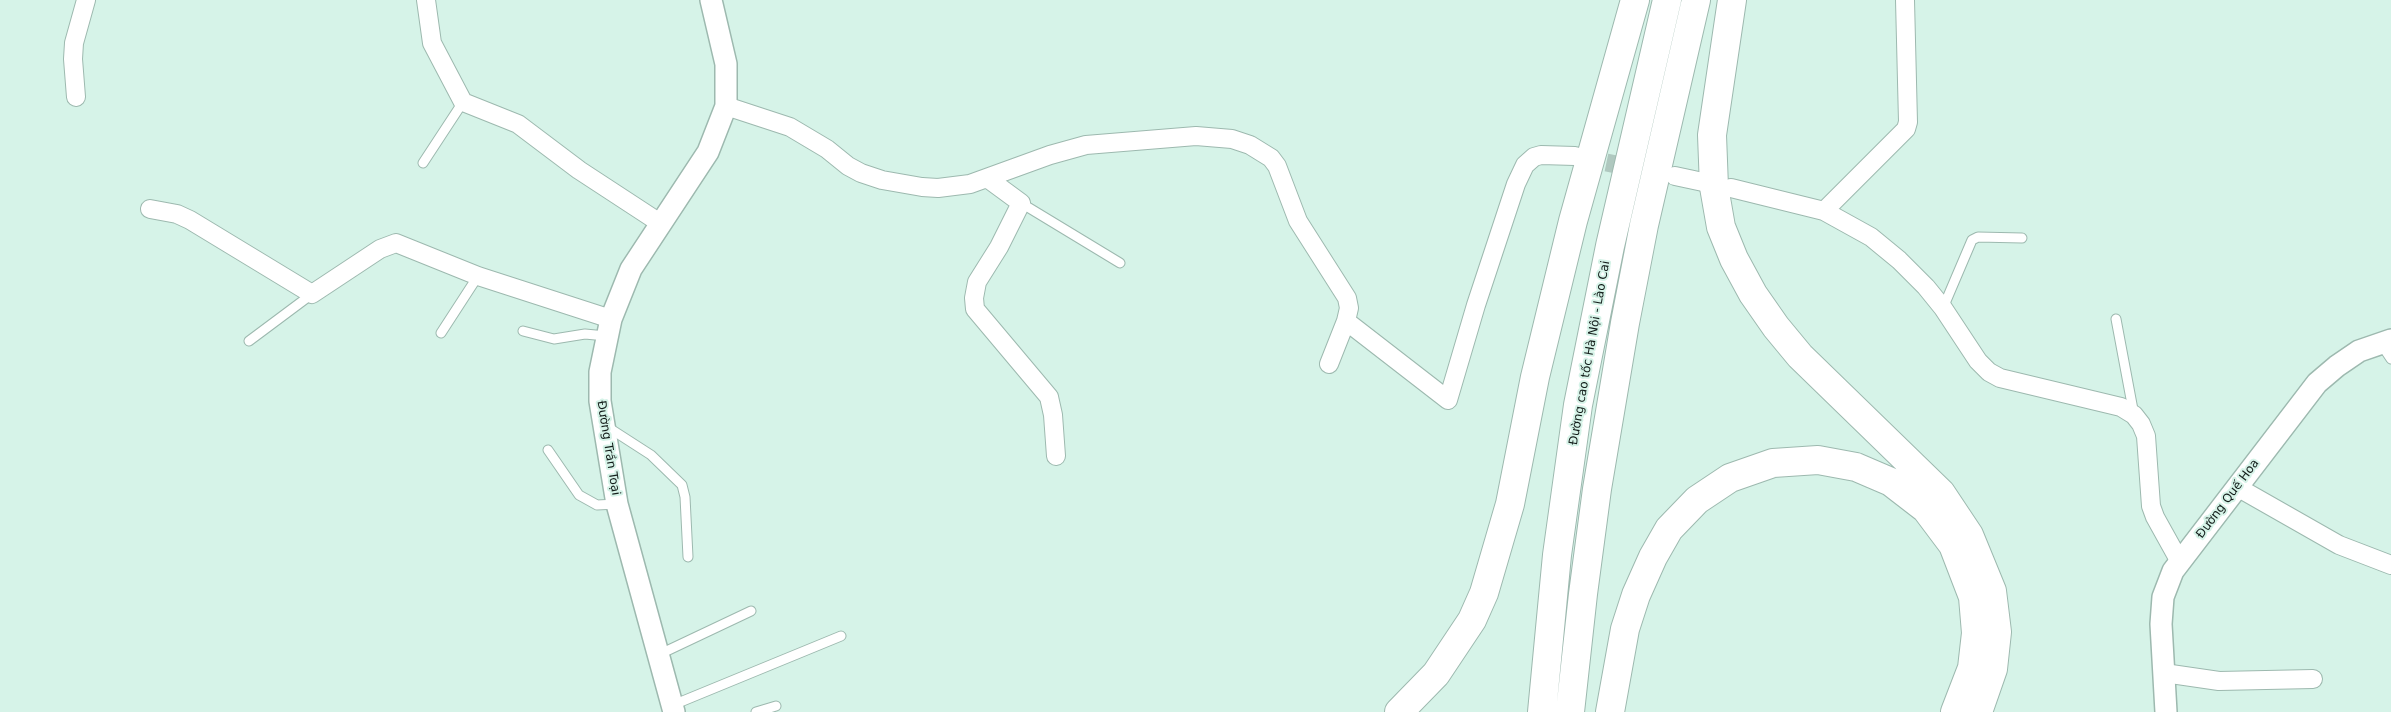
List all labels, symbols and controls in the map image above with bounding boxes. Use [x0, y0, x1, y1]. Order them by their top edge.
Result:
street label: Đường cao tốc Hà Nội - Lào Cai [1567, 260, 1613, 446]
street label: Đường Trần Toại [593, 400, 623, 496]
street label: Đường Quế Hoa [2194, 457, 2262, 541]

